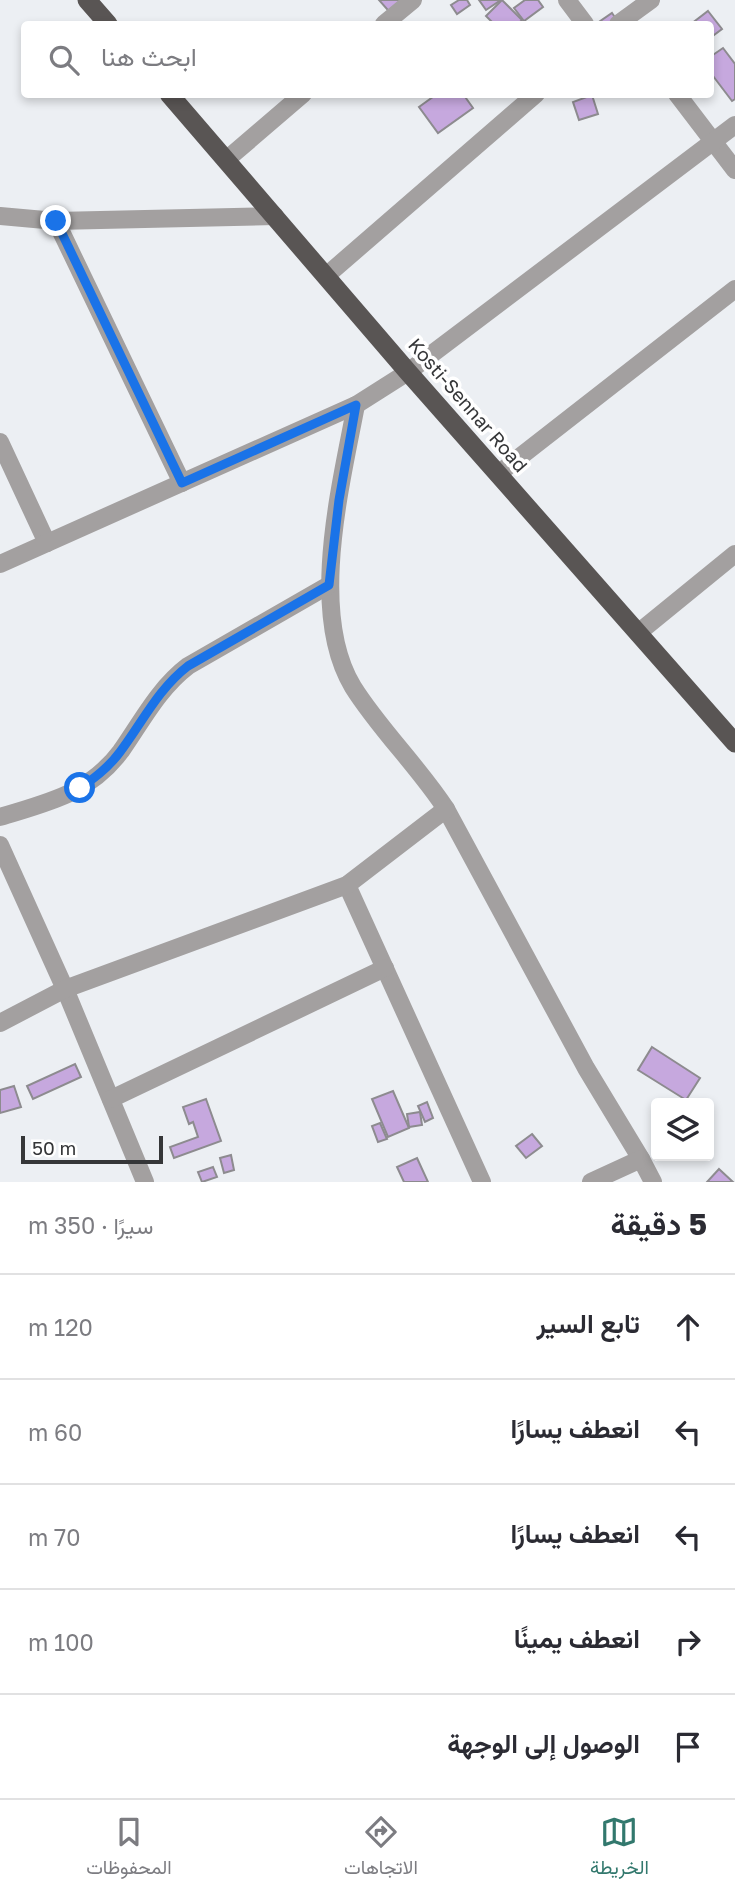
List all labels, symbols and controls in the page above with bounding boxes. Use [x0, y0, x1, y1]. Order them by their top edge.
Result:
search box [21, 21, 714, 98]
icon: search [45, 41, 83, 79]
text: ابحث هنا [101, 41, 197, 72]
route end [40, 205, 71, 236]
street label: Kosti-Sennar Road [404, 333, 533, 476]
route start [64, 772, 95, 803]
map controls [651, 1098, 714, 1161]
button: layers [651, 1098, 714, 1161]
scale bar [21, 1133, 163, 1165]
text: 50 m [32, 1136, 76, 1159]
text: 5 دقيقة [610, 1206, 707, 1242]
text: سيرًا · 350 m [28, 1211, 154, 1239]
text: تابع السير [537, 1308, 640, 1339]
icon: ahead [669, 1308, 707, 1346]
text: 120 m [28, 1313, 93, 1341]
text: انعطف يسارًا [510, 1413, 640, 1444]
icon: left [669, 1413, 707, 1451]
text: 60 m [28, 1418, 82, 1446]
text: انعطف يسارًا [510, 1518, 640, 1549]
icon: left [669, 1518, 707, 1556]
text: 70 m [28, 1523, 81, 1551]
text: انعطف يمينًا [514, 1623, 640, 1654]
icon: right [669, 1623, 707, 1661]
text: 100 m [28, 1628, 94, 1656]
text: الوصول إلى الوجهة [447, 1728, 640, 1759]
icon: arrive [669, 1728, 707, 1766]
tab: المحفوظات [86, 1813, 172, 1884]
tab: الاتجاهات [344, 1813, 418, 1884]
tab: الخريطة [590, 1813, 649, 1884]

